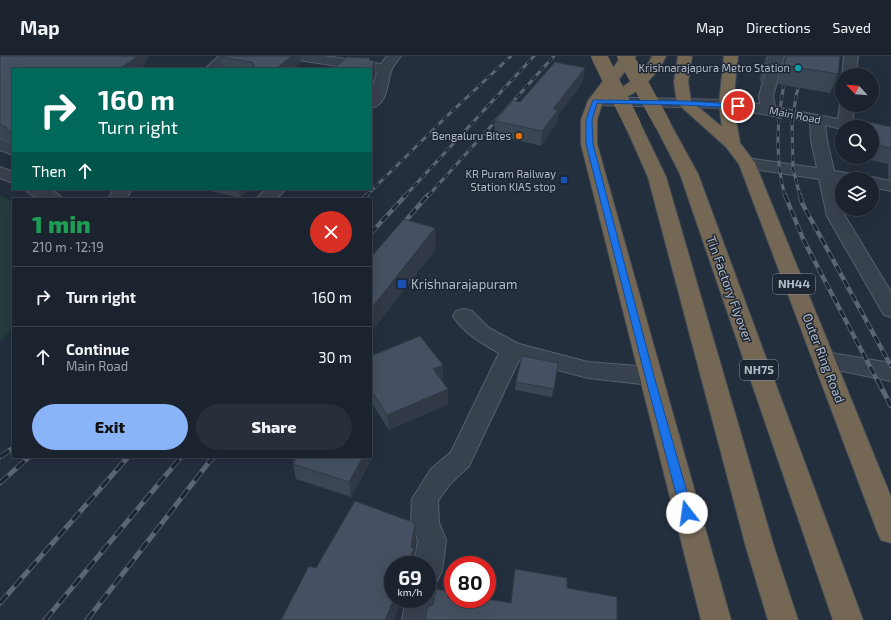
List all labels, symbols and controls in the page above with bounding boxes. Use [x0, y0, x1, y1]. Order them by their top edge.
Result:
text: Map [20, 16, 60, 39]
text: Map [696, 19, 724, 36]
text: Directions [746, 19, 811, 36]
text: Saved [833, 19, 871, 36]
place label: Krishnarajapura Metro Station [639, 61, 790, 75]
marker: Krishnarajapura Metro Station [793, 63, 803, 73]
north arrow [835, 68, 879, 112]
map controls [835, 68, 879, 216]
text: 160 m [98, 82, 175, 116]
icon: right [32, 84, 84, 136]
pin [721, 89, 755, 123]
icon: arrive [727, 95, 749, 117]
street label: Main Road [768, 103, 822, 126]
text: Turn right [98, 116, 178, 138]
button: search [835, 120, 879, 164]
place label: Bengaluru Bites [432, 129, 511, 142]
marker: Bengaluru Bites [514, 131, 524, 141]
icon: ahead [74, 160, 96, 182]
text: Then [32, 162, 66, 180]
place label: KR Puram Railway Station KIAS stop [465, 167, 556, 193]
button: layers [835, 172, 879, 216]
marker: KR Puram Railway Station KIAS stop [559, 175, 569, 185]
text: 1 min [32, 209, 91, 238]
button: close [310, 211, 352, 253]
street label: Tin Factory Flyover [703, 234, 757, 344]
text: 210 m · 12:19 [32, 239, 104, 255]
road number: NH44 [773, 274, 815, 294]
place label: Krishnarajapuram [411, 276, 517, 292]
marker: Krishnarajapuram [396, 278, 408, 290]
icon: right [32, 286, 54, 308]
text: Turn right [66, 288, 136, 306]
text: 160 m [312, 288, 352, 306]
street label: Outer Ring Road [800, 311, 848, 405]
text: Continue [66, 340, 129, 358]
icon: ahead [32, 346, 54, 368]
text: 30 m [318, 348, 352, 366]
text: Main Road [66, 358, 128, 374]
road number: NH75 [740, 360, 778, 380]
button: Exit [32, 404, 188, 450]
button: Share [196, 404, 352, 450]
position arrow [666, 492, 708, 534]
speed limit sign: 80 [444, 556, 496, 608]
text: 69 [398, 565, 422, 589]
text: km/h [398, 586, 422, 598]

